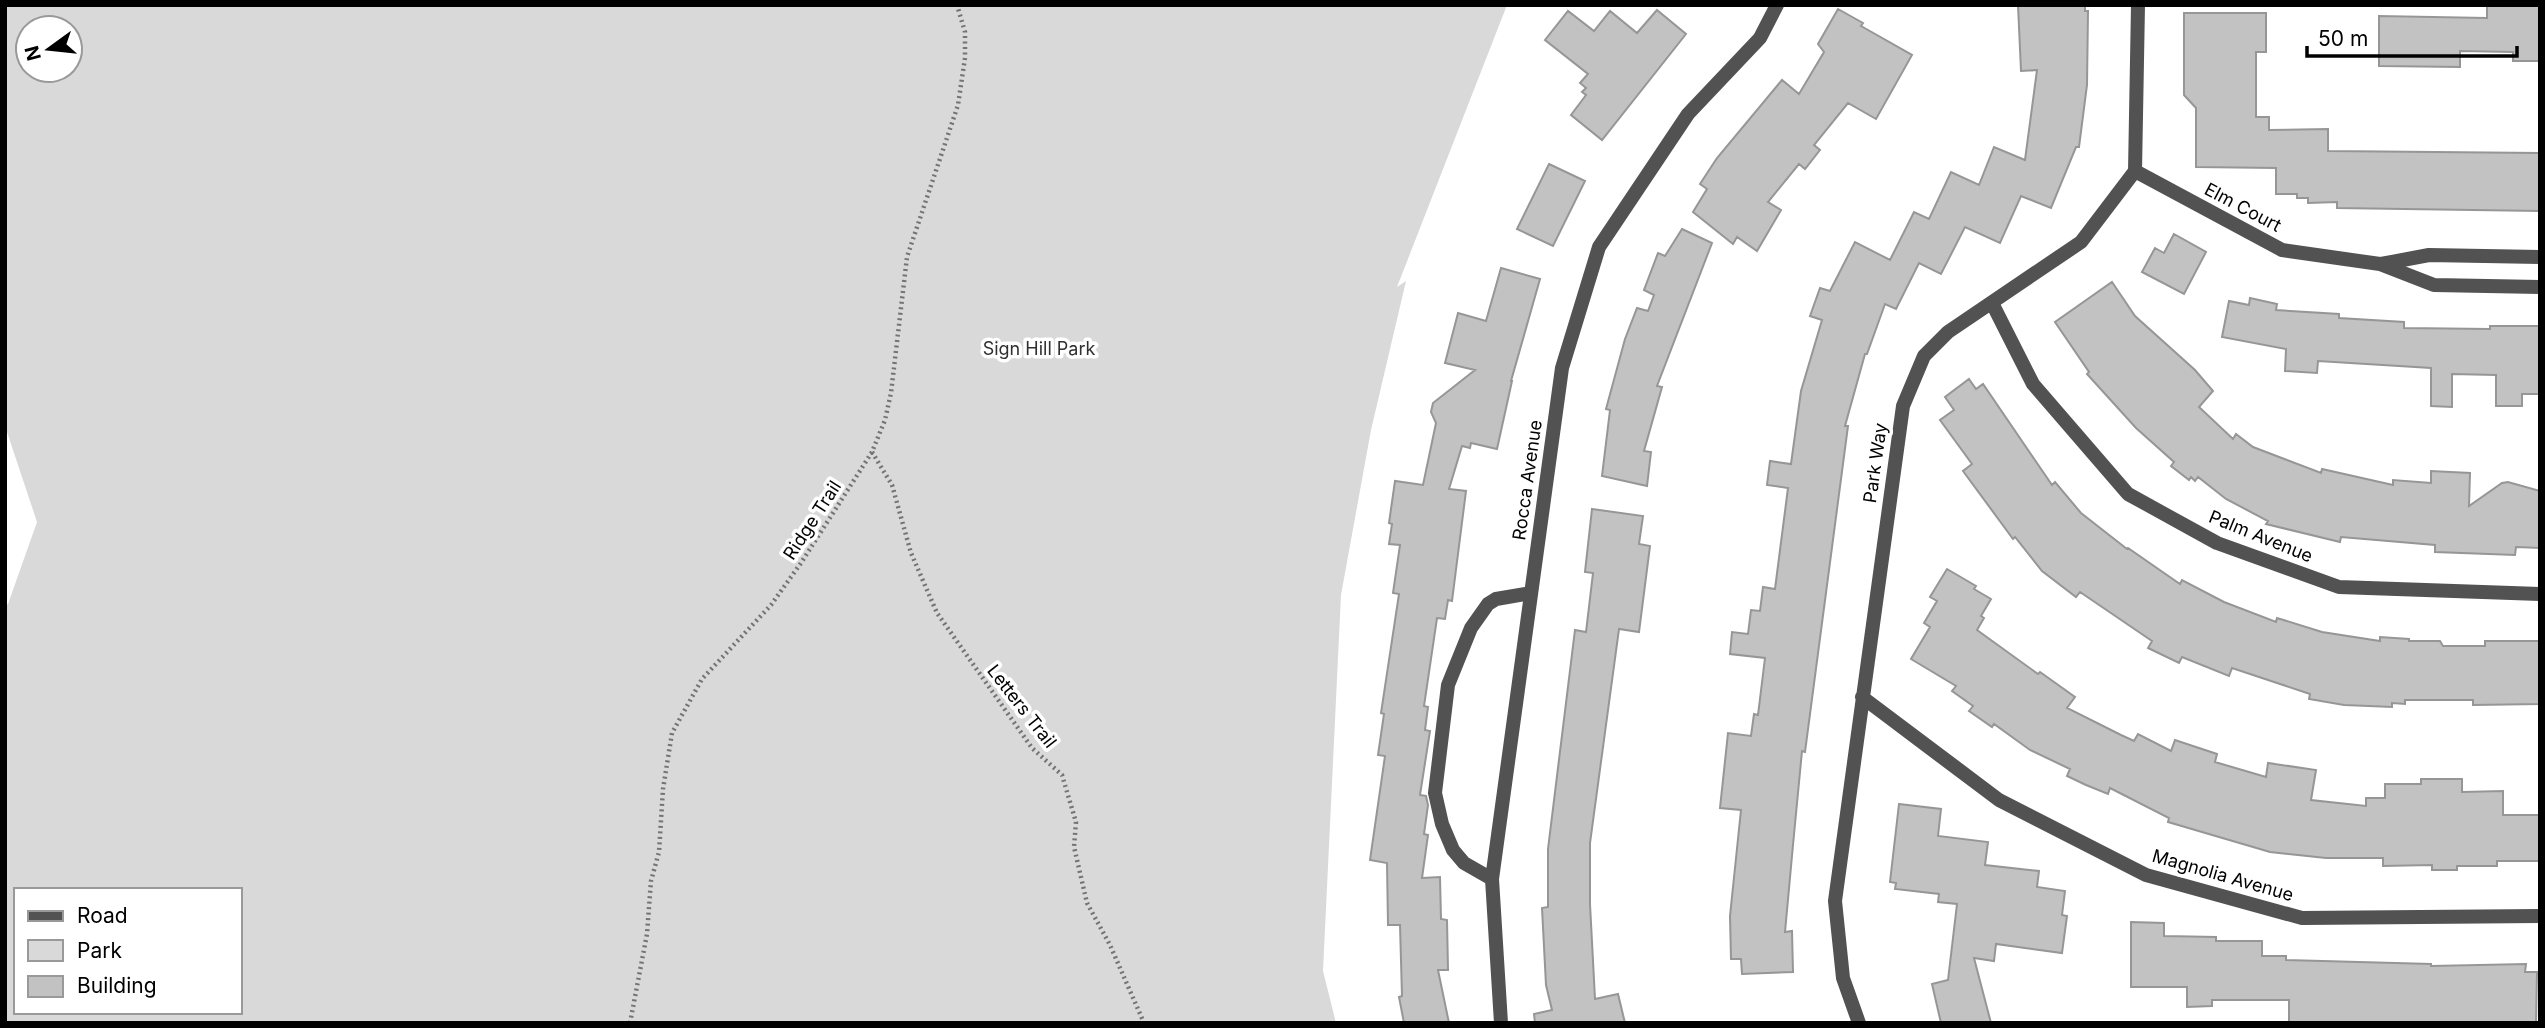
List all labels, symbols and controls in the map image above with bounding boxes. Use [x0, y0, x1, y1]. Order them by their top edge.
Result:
north arrow [14, 14, 84, 84]
scale bar [2307, 14, 2517, 58]
text: 50 m [2318, 26, 2368, 51]
text: N [20, 43, 46, 63]
street label: Elm Court [2201, 178, 2285, 236]
park label: Sign Hill Park [983, 338, 1095, 359]
street label: Rocca Avenue [1508, 418, 1546, 542]
street label: Park Way [1859, 422, 1891, 504]
street label: Ridge Trail [779, 477, 845, 563]
street label: Palm Avenue [2206, 506, 2316, 566]
street label: Letters Trail [983, 660, 1061, 752]
street label: Magnolia Avenue [2150, 845, 2296, 905]
legend [14, 888, 242, 1014]
text: Road [77, 903, 128, 928]
text: Park [77, 938, 122, 963]
text: Building [77, 973, 157, 998]

